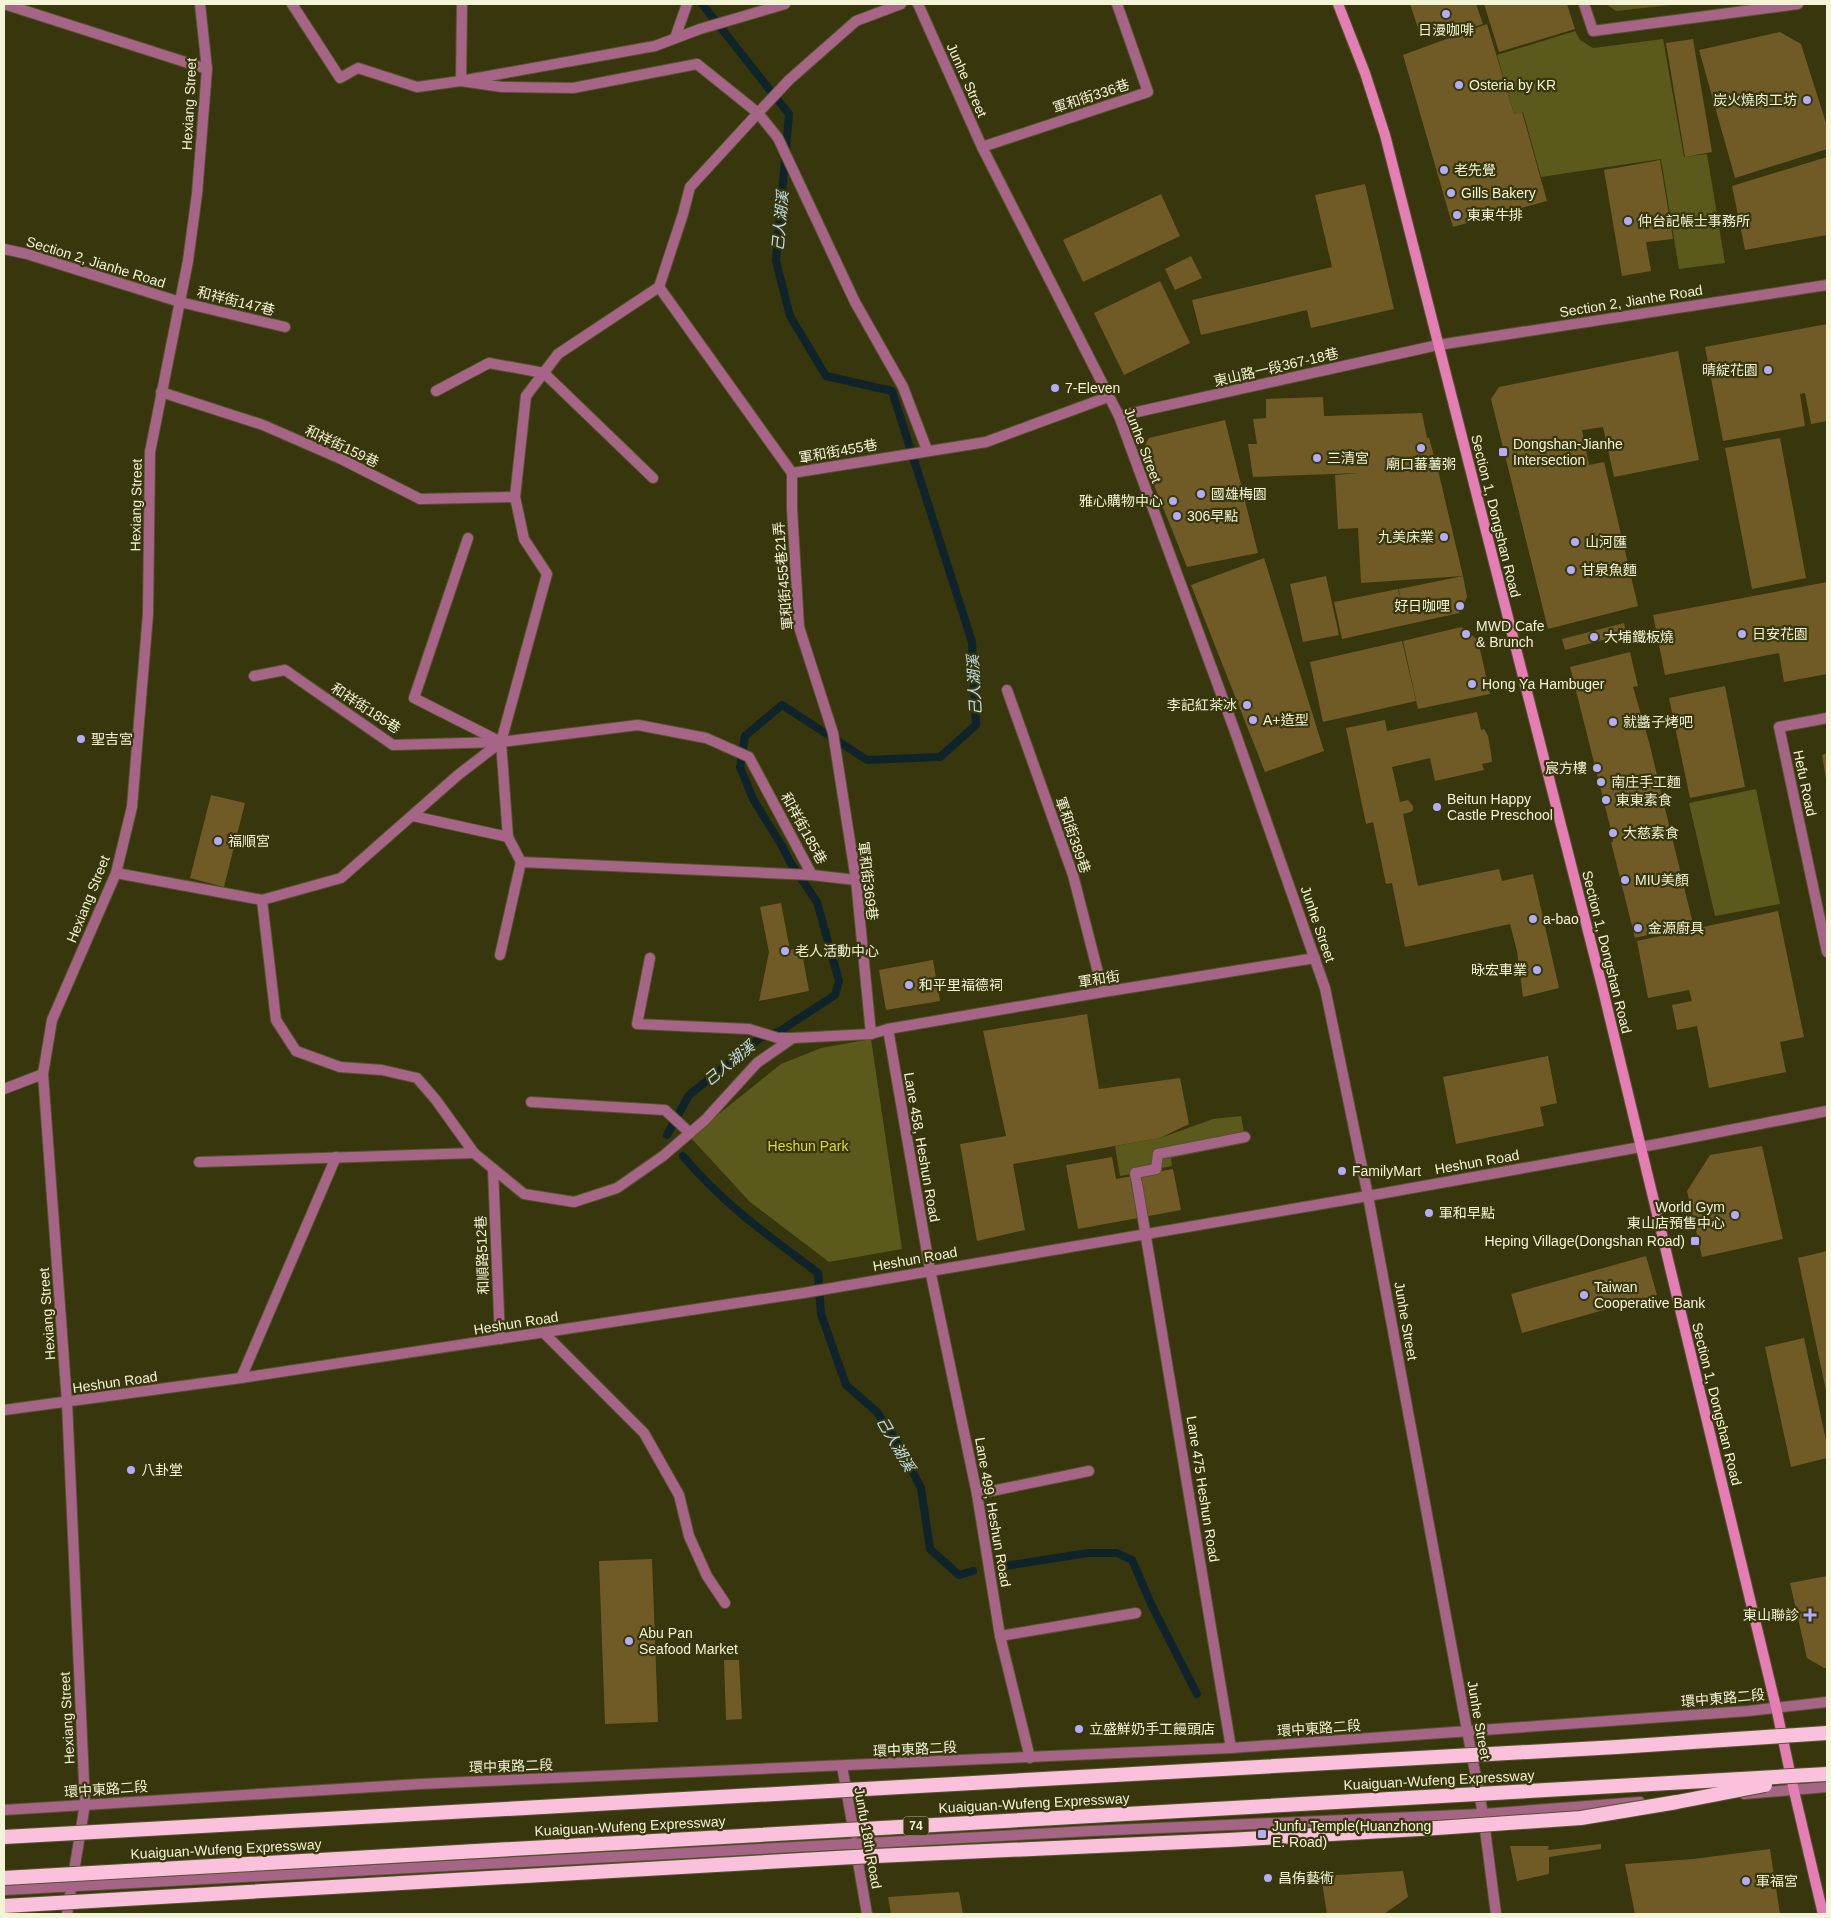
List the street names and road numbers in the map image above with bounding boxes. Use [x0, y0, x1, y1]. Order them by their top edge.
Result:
street label: Junhe Street [944, 40, 990, 120]
street label: Hexiang Street [179, 57, 199, 151]
street label: 軍和街336巷 [1051, 76, 1131, 116]
street label: Section 2, Jianhe Road [24, 233, 168, 291]
street label: Section 2, Jianhe Road [1558, 282, 1704, 320]
street label: 和祥街147巷 [196, 284, 276, 318]
street label: 東山路一段367-18巷 [1212, 345, 1340, 389]
street label: Junhe Street [1121, 405, 1165, 485]
street label: 和祥街159巷 [303, 422, 381, 470]
street label: Section 1, Dongshan Road [1468, 433, 1524, 599]
street label: 軍和街455巷 [798, 436, 878, 466]
street label: Hexiang Street [127, 458, 145, 551]
street label: 軍和街455巷21弄 [770, 521, 796, 631]
street label: 和祥街185巷 [328, 680, 404, 736]
street label: Hefu Road [1790, 749, 1820, 817]
street label: 和祥街185巷 [778, 789, 830, 867]
street label: 軍和街389巷 [1053, 795, 1093, 875]
street label: 軍和街369巷 [855, 841, 881, 921]
street label: Hexiang Street [63, 853, 113, 945]
street label: Section 1, Dongshan Road [1579, 869, 1635, 1035]
street label: Junhe Street [1298, 884, 1339, 964]
street label: 軍和街 [1077, 968, 1121, 990]
street label: Lane 458, Heshun Road [901, 1071, 943, 1223]
street label: Heshun Road [1433, 1147, 1521, 1177]
street label: 和順路512巷 [473, 1215, 491, 1295]
street label: Heshun Road [871, 1244, 959, 1274]
street label: Hexiang Street [36, 1267, 58, 1361]
street label: Junhe Street [1391, 1281, 1421, 1362]
street label: Heshun Road [472, 1308, 560, 1338]
street label: Section 1, Dongshan Road [1689, 1321, 1745, 1487]
street label: Heshun Road [71, 1368, 159, 1396]
street label: Lane 475 Heshun Road [1184, 1415, 1222, 1563]
street label: Lane 499, Heshun Road [972, 1436, 1014, 1588]
street label: Hexiang Street [57, 1671, 77, 1765]
street label: Junhe Street [1464, 1680, 1494, 1761]
street label: 環中東路二段 [1680, 1686, 1766, 1710]
street label: 環中東路二段 [1277, 1717, 1361, 1739]
street label: 環中東路二段 [873, 1739, 957, 1759]
street label: 環中東路二段 [469, 1757, 553, 1775]
street label: Kuaiguan-Wufeng Expressway [1343, 1767, 1535, 1793]
street label: 環中東路二段 [64, 1778, 148, 1800]
street label: Junfu 18th Road [851, 1786, 885, 1890]
street label: Kuaiguan-Wufeng Expressway [938, 1790, 1130, 1816]
street label: Kuaiguan-Wufeng Expressway [534, 1813, 726, 1839]
road number: 74 [904, 1816, 928, 1835]
street label: Kuaiguan-Wufeng Expressway [130, 1836, 322, 1862]

